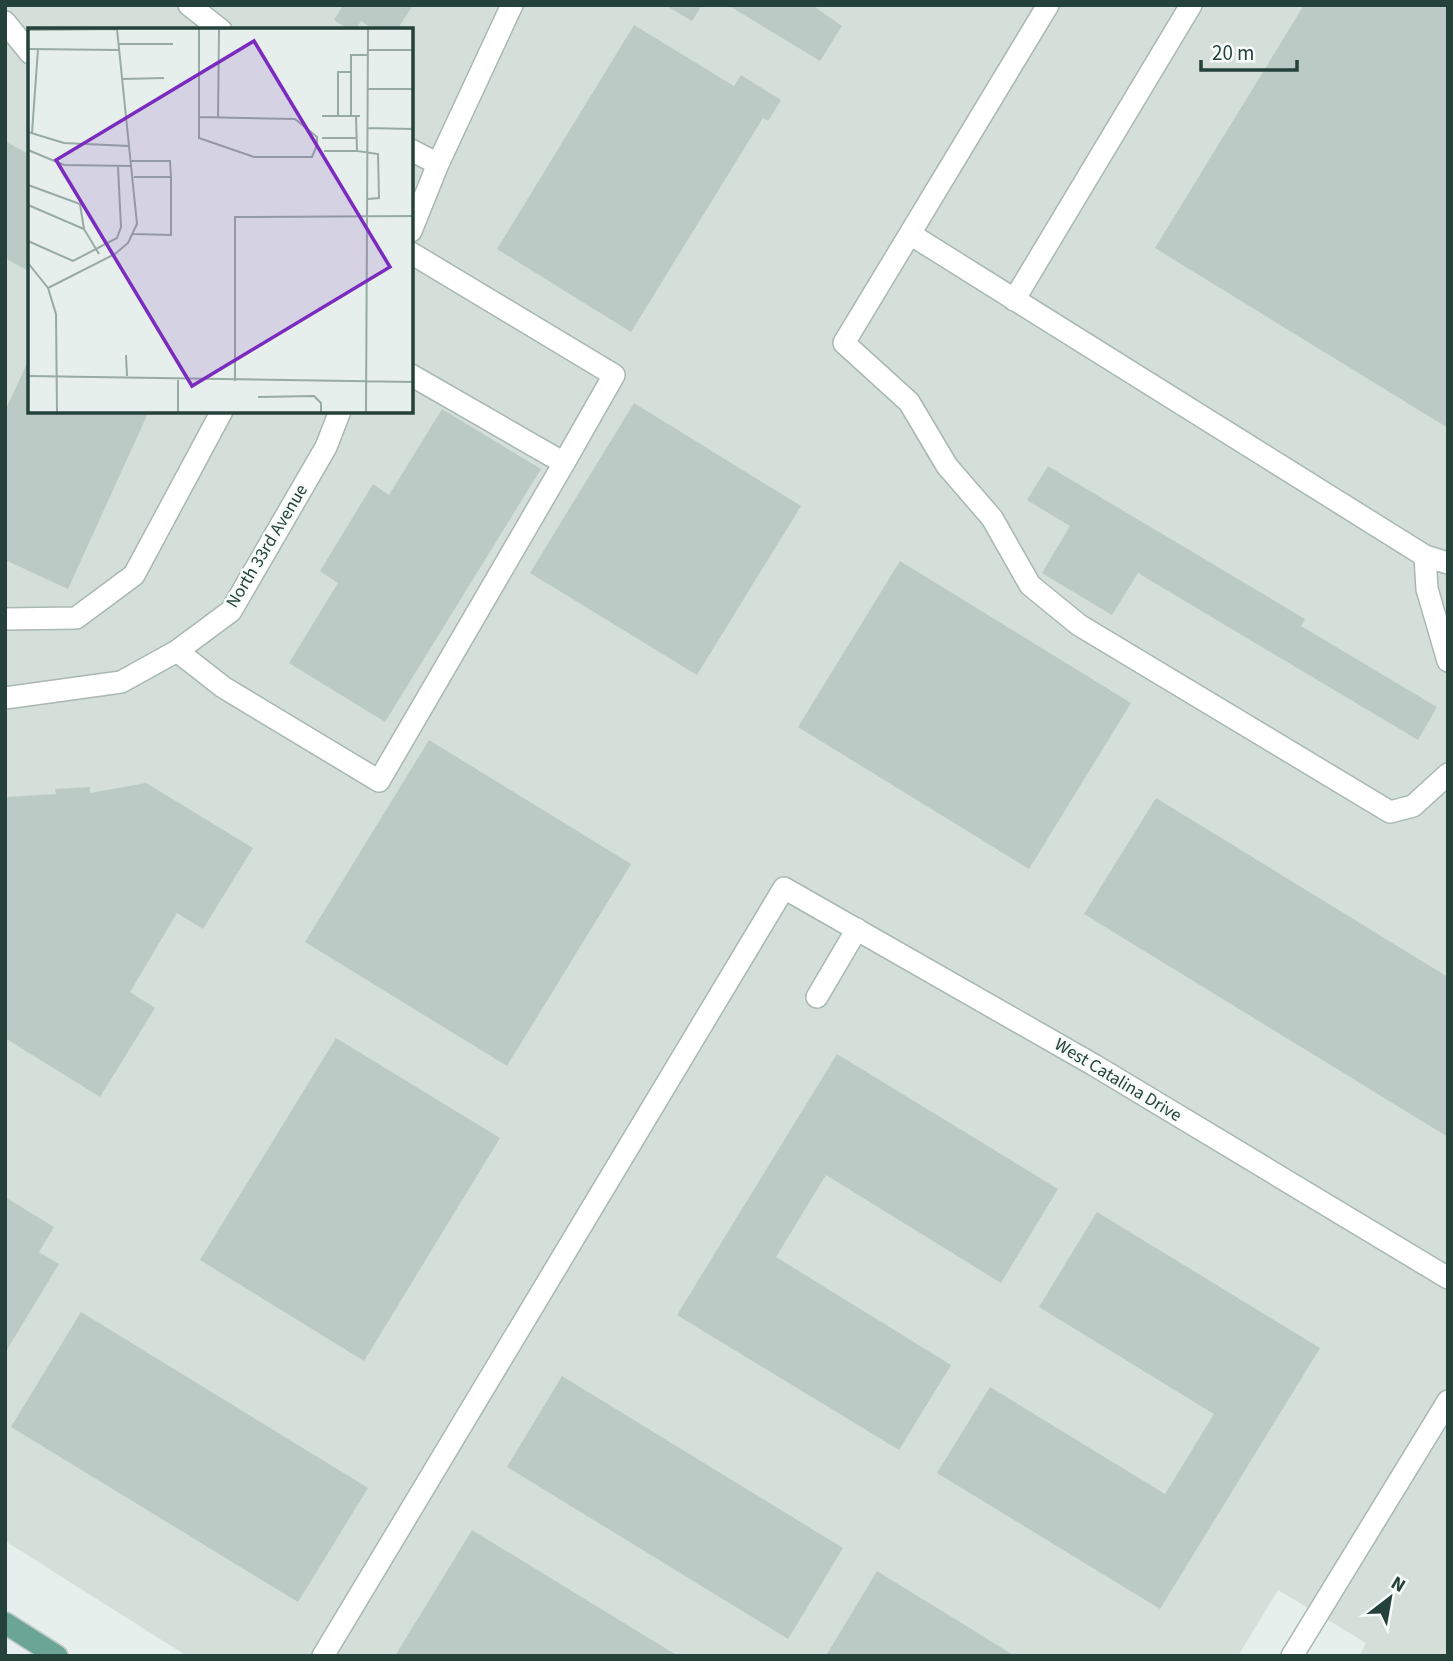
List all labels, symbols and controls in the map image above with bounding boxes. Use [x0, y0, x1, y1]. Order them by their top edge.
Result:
inset map [28, 28, 413, 413]
scale bar [1201, 28, 1297, 72]
text: 20 m [1212, 38, 1254, 68]
street label: North 33rd Avenue [220, 479, 314, 613]
street label: West Catalina Drive [1050, 1032, 1186, 1128]
north arrow [1355, 1563, 1425, 1633]
text: N [1386, 1570, 1410, 1600]

